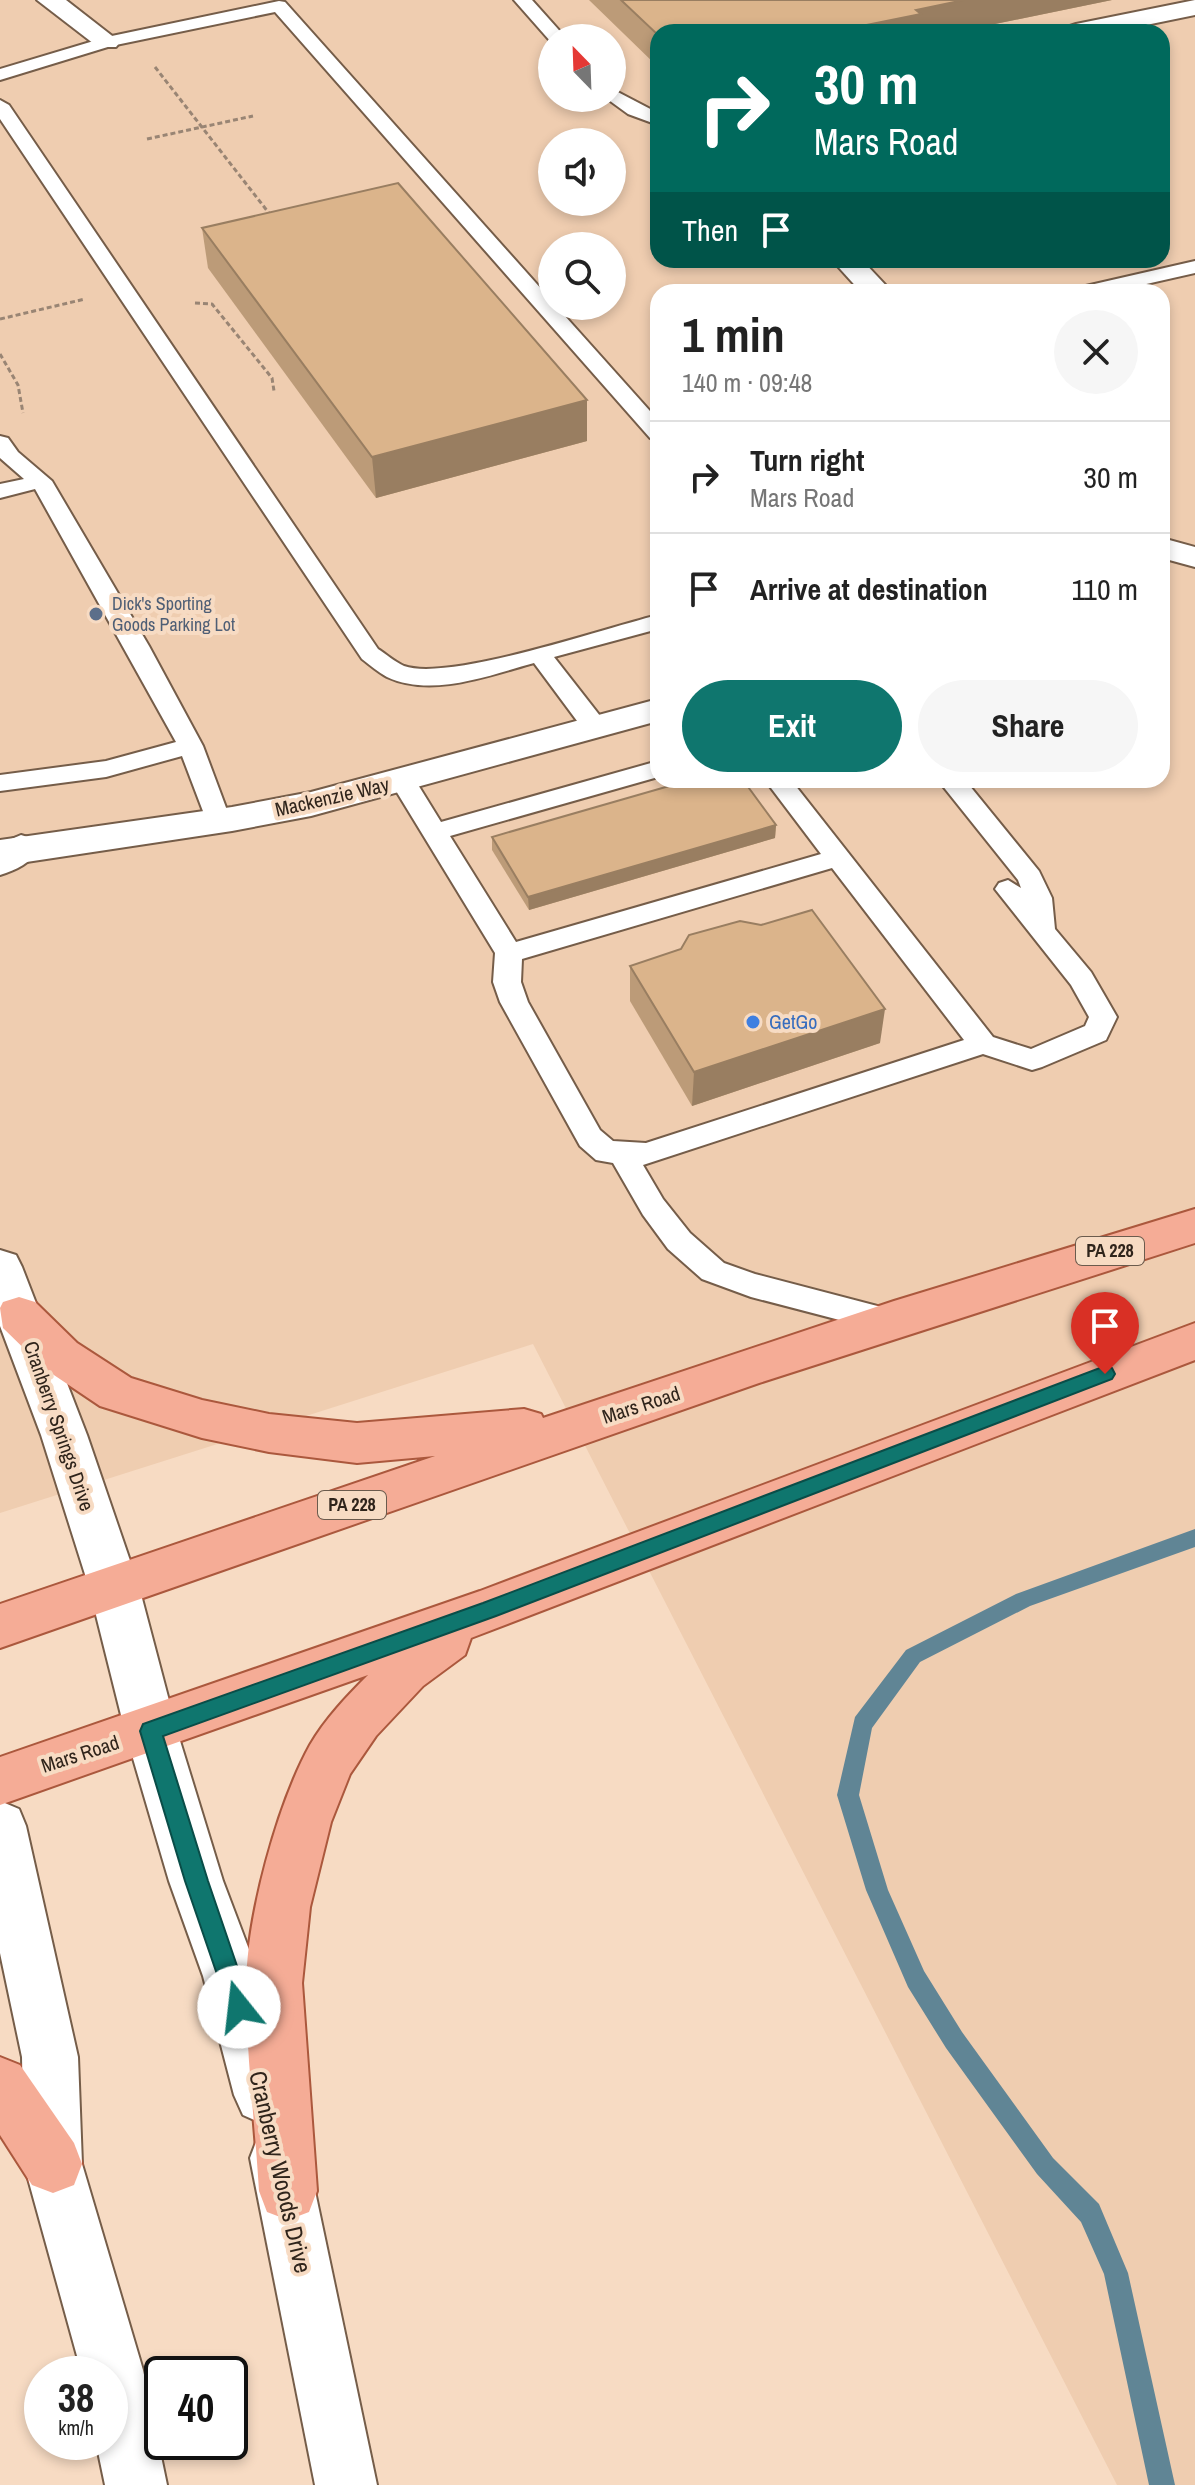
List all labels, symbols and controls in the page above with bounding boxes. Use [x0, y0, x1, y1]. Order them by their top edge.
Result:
north arrow [538, 24, 626, 112]
map controls [538, 24, 626, 320]
text: 30 m [814, 46, 919, 121]
icon: right [682, 56, 786, 160]
text: Mars Road [814, 118, 958, 166]
button: sound [538, 128, 626, 216]
icon: arrive [754, 208, 798, 252]
text: Then [682, 210, 738, 250]
button: search [538, 232, 626, 320]
text: 1 min [682, 302, 785, 367]
button: close [1054, 310, 1138, 394]
text: 140 m · 09:48 [682, 365, 812, 400]
text: Turn right [750, 440, 864, 480]
icon: right [682, 455, 726, 499]
text: 30 m [1083, 457, 1138, 497]
text: Mars Road [750, 480, 854, 515]
icon: arrive [682, 567, 726, 611]
text: Arrive at destination [750, 569, 988, 609]
text: 110 m [1071, 569, 1138, 609]
place label: Dick's Sporting Goods Parking Lot [112, 591, 235, 637]
marker: Dick's Sporting Goods Parking Lot [87, 605, 105, 623]
button: Exit [682, 680, 902, 772]
button: Share [918, 680, 1138, 772]
street label: Mackenzie Way [272, 770, 392, 823]
place label: GetGo [769, 1008, 817, 1035]
marker: GetGo [744, 1013, 762, 1031]
road number: PA 228 [1076, 1237, 1144, 1265]
pin [1071, 1292, 1139, 1374]
icon: arrive [1083, 1304, 1127, 1348]
street label: Cranberry Springs Drive [18, 1337, 101, 1514]
street label: Mars Road [599, 1379, 683, 1430]
road number: PA 228 [318, 1491, 386, 1519]
street label: Mars Road [38, 1728, 122, 1779]
position arrow [197, 1965, 281, 2049]
street label: Cranberry Woods Drive [242, 2068, 320, 2276]
speed limit sign: 40 [144, 2356, 248, 2460]
text: 38 [58, 2371, 94, 2424]
text: km/h [58, 2414, 94, 2441]

